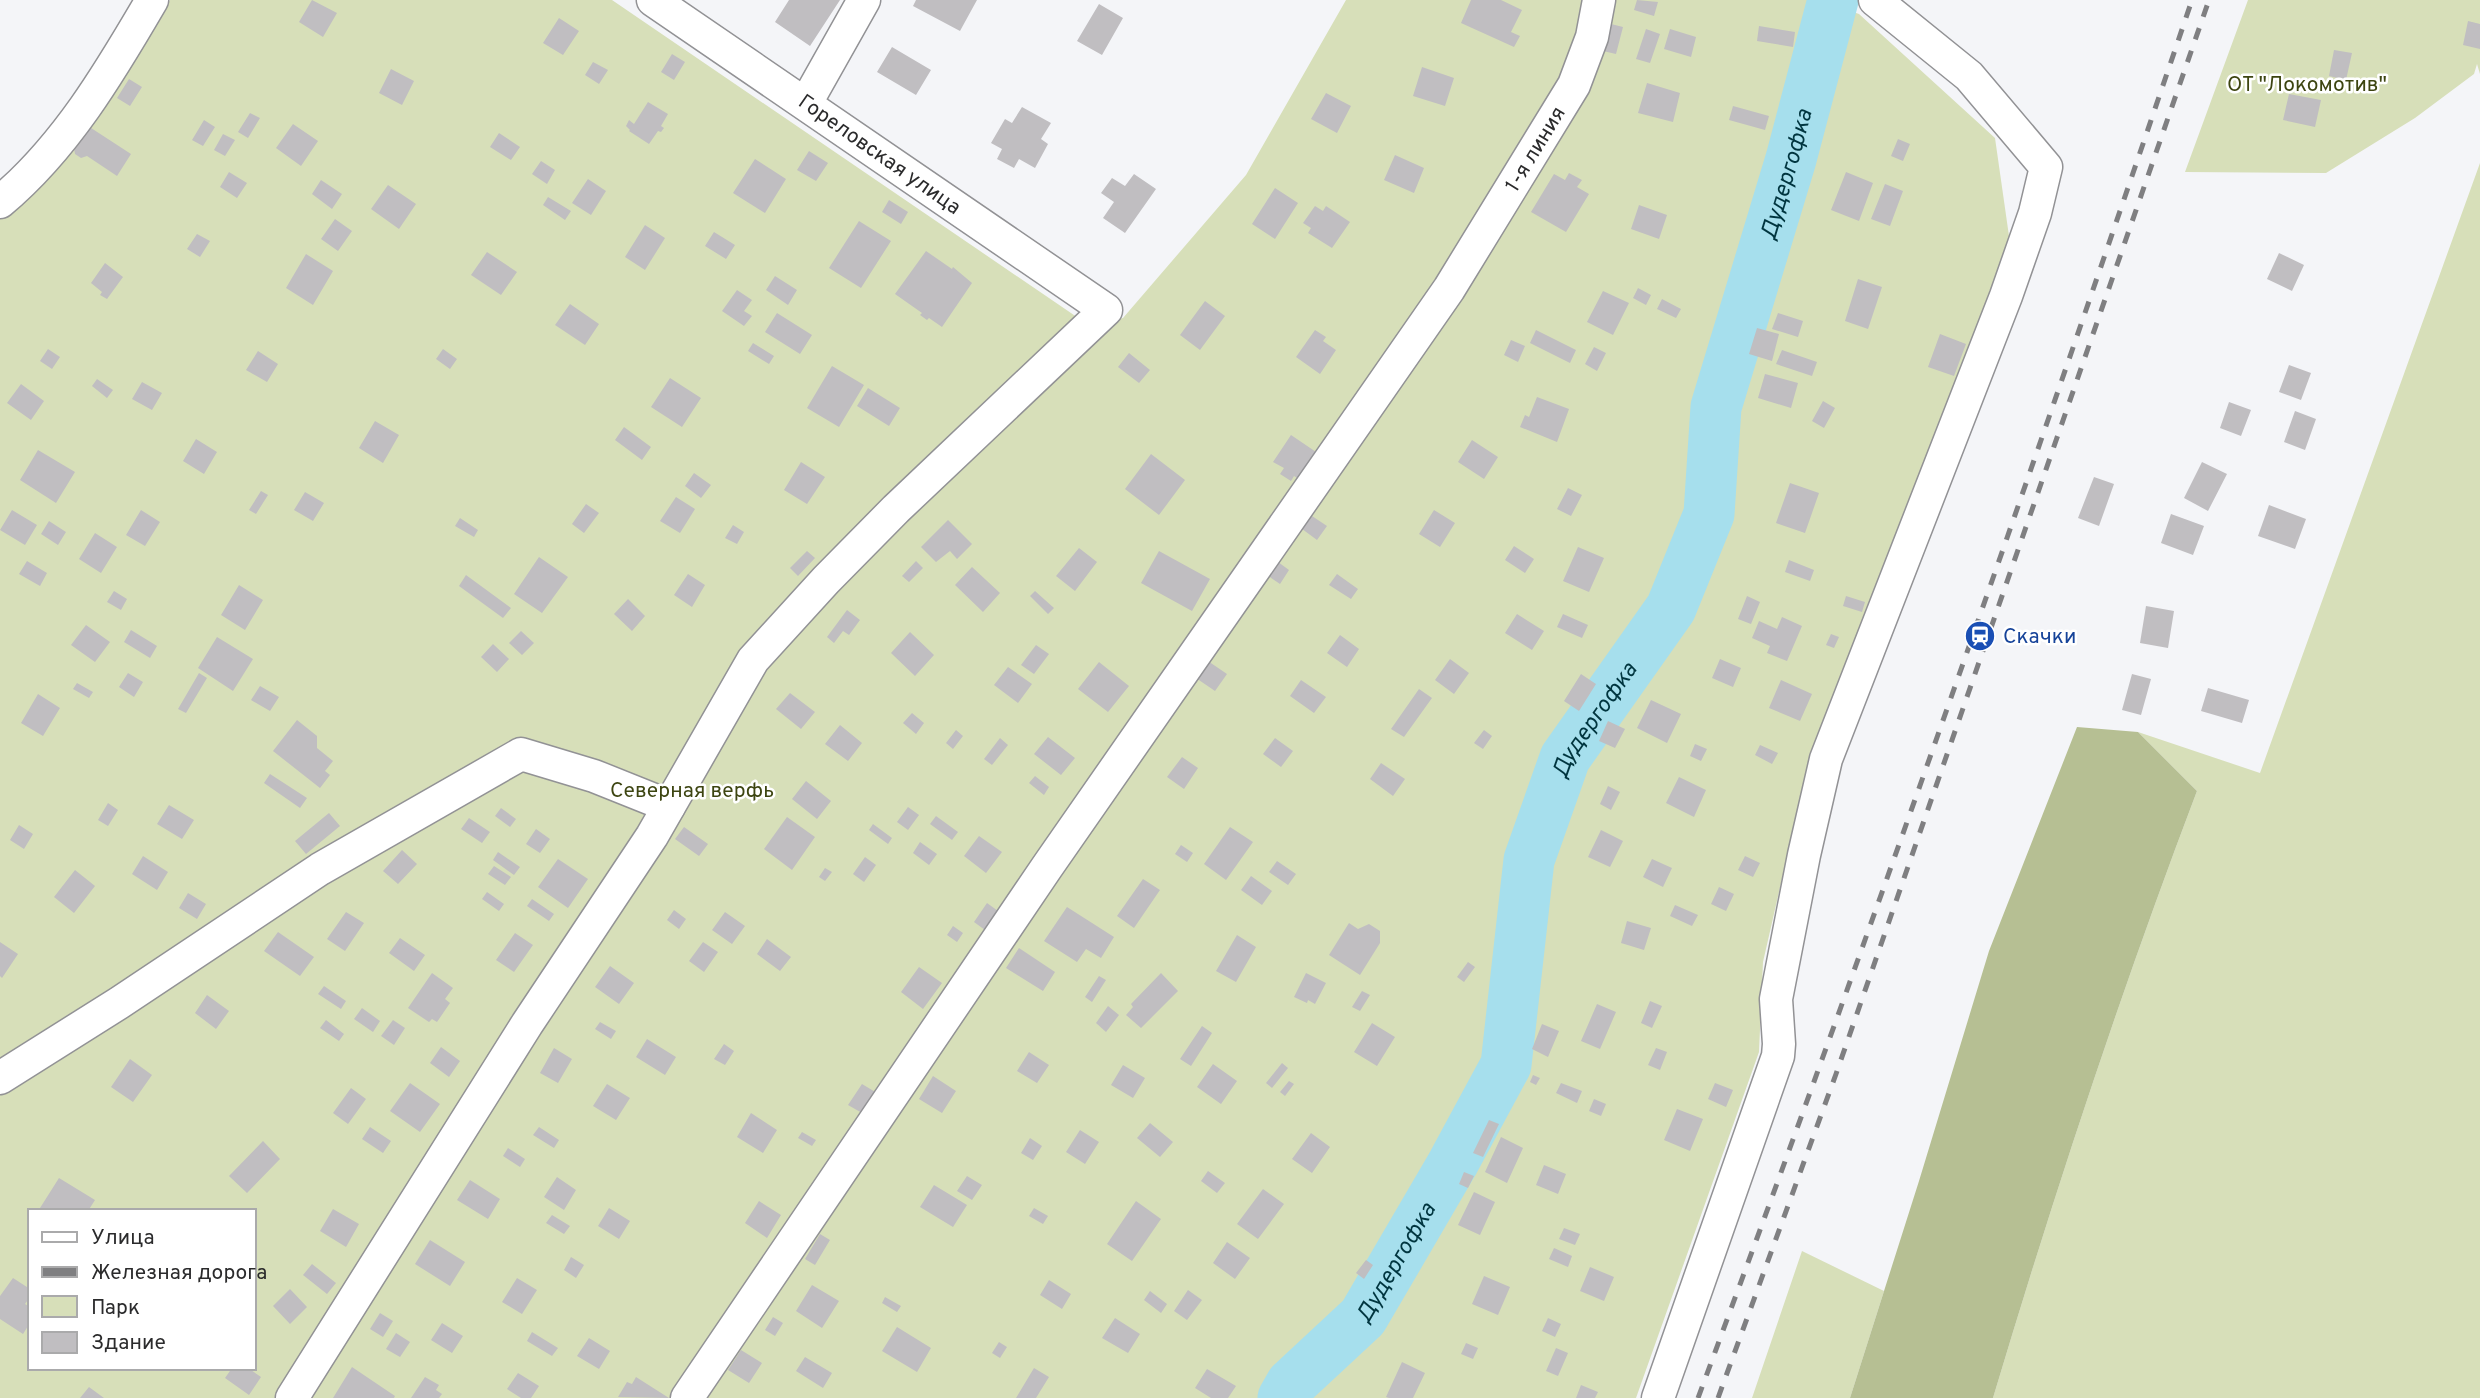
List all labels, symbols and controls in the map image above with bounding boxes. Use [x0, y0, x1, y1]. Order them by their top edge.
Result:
park label: ОТ "Локомотив" [2227, 72, 2387, 99]
street label: Гореловская улица [792, 89, 966, 222]
street label: 1-я линия [1500, 102, 1573, 197]
water label: Дудергофка [1755, 106, 1821, 244]
station icon: Скачки [1963, 619, 1997, 653]
place label: Скачки [2003, 624, 2076, 651]
water label: Дудергофка [1547, 657, 1645, 782]
park label: Северная верфь [610, 778, 774, 805]
water label: Дудергофка [1351, 1198, 1444, 1329]
legend [28, 1209, 256, 1370]
text: Улица [91, 1225, 155, 1252]
text: Железная дорога [91, 1260, 267, 1287]
text: Парк [91, 1295, 140, 1322]
text: Здание [91, 1330, 166, 1357]

